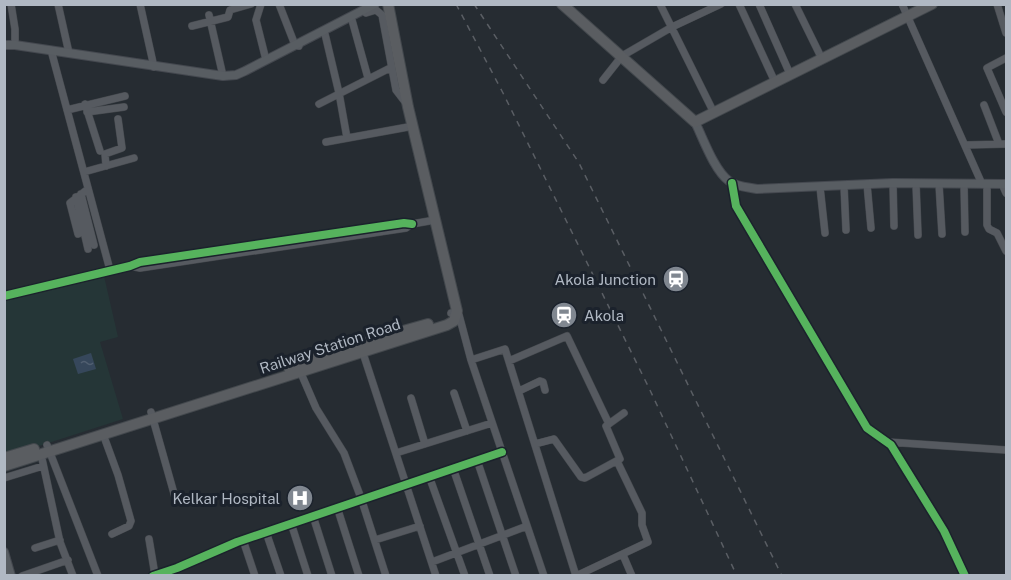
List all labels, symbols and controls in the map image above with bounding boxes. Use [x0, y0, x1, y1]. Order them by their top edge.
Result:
station icon: Akola Junction [661, 264, 691, 294]
place label: Akola Junction [555, 271, 656, 288]
station icon: Akola [549, 300, 579, 330]
place label: Akola [584, 307, 624, 324]
street label: Railway Station Road [258, 315, 402, 377]
hospital icon: Kelkar Hospital [285, 483, 315, 513]
place label: Kelkar Hospital [173, 490, 280, 507]

